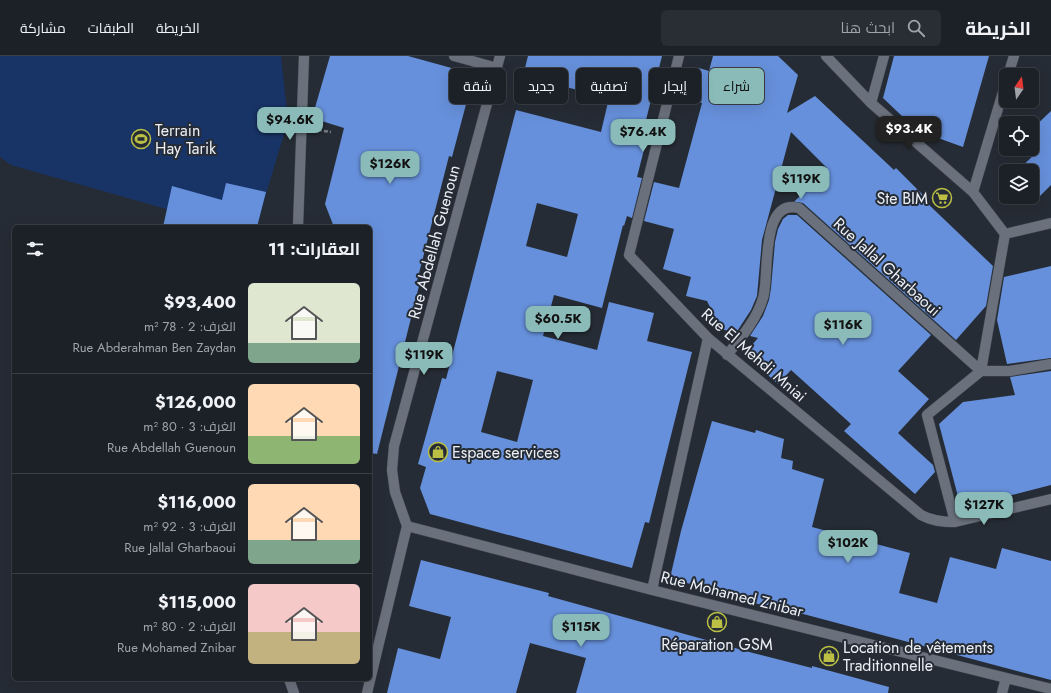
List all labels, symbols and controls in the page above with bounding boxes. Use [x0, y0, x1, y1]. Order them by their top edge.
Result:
search box [661, 10, 941, 46]
text: الخريطة [965, 15, 1031, 42]
text: ابحث هنا [841, 17, 895, 39]
icon: search [905, 17, 927, 39]
text: مشاركة [20, 18, 66, 38]
text: الطبقات [88, 18, 134, 38]
text: الخريطة [156, 18, 200, 38]
chip: شقة [449, 68, 506, 104]
chip: جديد [514, 68, 568, 104]
chip: تصفية [576, 68, 641, 104]
chip: إيجار [649, 68, 701, 104]
chip: شراء [709, 68, 764, 104]
north arrow [999, 68, 1039, 108]
map controls [999, 68, 1039, 204]
pin: $94.6K [257, 107, 323, 141]
text: $94.6K [266, 110, 314, 129]
pin: $93.4K [876, 116, 942, 150]
button: locate [999, 116, 1039, 156]
place label: Terrain Hay Tarik [155, 119, 217, 160]
pin: $76.4K [610, 119, 676, 153]
text: $93.4K [885, 119, 933, 138]
text: $76.4K [620, 122, 666, 141]
sports icon: Terrain Hay Tarik [130, 128, 152, 150]
pin: $126K [362, 151, 418, 185]
text: $126K [369, 154, 411, 173]
street label: Rue Abdellah Guenoun [402, 162, 466, 322]
button: layers [999, 164, 1039, 204]
pin: $119K [773, 166, 829, 200]
text: $119K [781, 169, 821, 188]
place label: Ste BIM [877, 187, 928, 210]
supermarket icon: Ste BIM [931, 187, 953, 209]
street label: Rue Jallal Gharbaoui [828, 212, 946, 322]
text: العقارات: 11 [268, 237, 360, 261]
icon: filters [24, 238, 46, 260]
text: $93,400 [164, 290, 236, 314]
icon: home [280, 299, 328, 347]
street label: Rue El Mehdi Mniai [696, 303, 812, 407]
pin: $60.5K [525, 306, 591, 340]
text: $60.5K [534, 309, 582, 328]
pin: $116K [815, 312, 871, 346]
text: $116K [823, 315, 863, 334]
text: الغرف: 2 · 78 m² [144, 317, 236, 336]
text: Rue Abderahman Ben Zaydan [72, 338, 236, 357]
pin: $119K [396, 342, 452, 376]
text: $119K [404, 345, 444, 364]
text: $126,000 [155, 390, 236, 414]
icon: home [280, 400, 328, 448]
text: الغرف: 3 · 80 m² [143, 417, 236, 436]
text: Rue Abdellah Guenoun [107, 438, 236, 457]
shop icon: Espace services [427, 441, 449, 463]
place label: Espace services [452, 441, 559, 464]
text: $116,000 [157, 490, 236, 514]
pin: $127K [956, 492, 1012, 526]
text: $127K [964, 495, 1004, 514]
icon: home [280, 500, 328, 548]
text: الغرف: 3 · 92 m² [143, 517, 236, 536]
pin: $102K [820, 530, 876, 564]
text: $102K [828, 533, 868, 552]
text: Rue Jallal Gharbaoui [124, 538, 236, 557]
street label: Rue Mohamed Znibar [658, 565, 806, 623]
text: $115,000 [158, 590, 236, 614]
icon: home [280, 600, 328, 648]
shop icon: Réparation GSM [706, 611, 728, 633]
pin: $115K [553, 614, 609, 648]
text: الغرف: 2 · 80 m² [143, 617, 236, 636]
text: $115K [562, 617, 600, 636]
place label: Réparation GSM [661, 633, 773, 656]
place label: Location de vêtements Traditionnelle [843, 636, 993, 677]
text: Rue Mohamed Znibar [117, 638, 236, 657]
shop icon: Location de vêtements Traditionnelle [818, 645, 840, 667]

